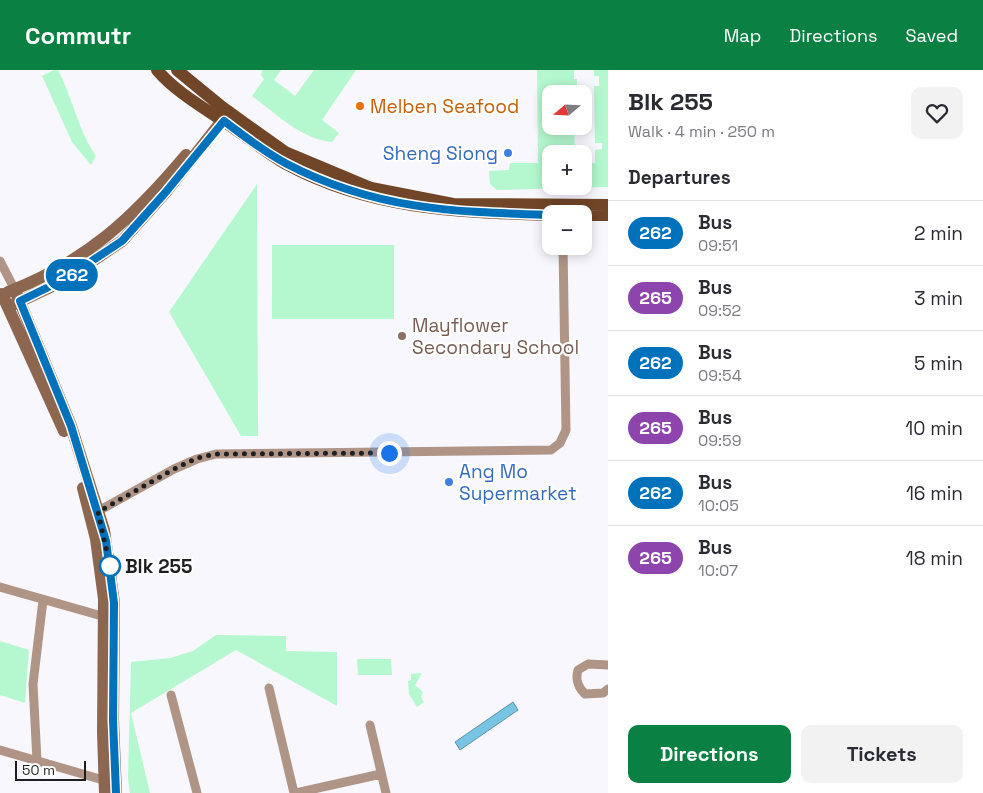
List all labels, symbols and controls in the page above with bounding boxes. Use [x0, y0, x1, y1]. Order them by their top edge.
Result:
text: Commutr [25, 20, 131, 51]
text: Map [724, 24, 761, 47]
text: Directions [789, 24, 878, 47]
text: Saved [906, 24, 958, 47]
north arrow [542, 85, 592, 135]
map controls [542, 85, 592, 255]
text: Blk 255 [628, 86, 713, 117]
button: heart [911, 87, 963, 139]
place label: Melben Seafood [370, 94, 519, 119]
marker: Melben Seafood [354, 100, 366, 112]
text: Walk · 4 min · 250 m [628, 121, 775, 142]
place label: Sheng Siong [383, 141, 498, 166]
button: + [542, 145, 592, 195]
marker: Sheng Siong [502, 147, 514, 159]
text: Departures [628, 165, 731, 190]
button: − [542, 205, 592, 255]
text: Bus [698, 210, 732, 235]
text: 262 [639, 221, 672, 244]
text: 2 min [914, 221, 963, 246]
text: 09:51 [698, 235, 738, 256]
line badge: 262 [43, 259, 101, 291]
text: 262 [56, 263, 88, 286]
text: Bus [698, 275, 732, 300]
text: 265 [639, 286, 672, 309]
text: 3 min [914, 286, 963, 311]
text: 09:52 [698, 300, 741, 321]
place label: Mayflower Secondary School [412, 313, 579, 360]
marker: Mayflower Secondary School [396, 330, 408, 342]
text: Bus [698, 340, 732, 365]
text: 262 [639, 351, 672, 374]
text: 5 min [914, 351, 963, 376]
text: 09:54 [698, 365, 742, 386]
text: Bus [698, 405, 732, 430]
text: 265 [639, 416, 672, 439]
text: 10 min [905, 416, 963, 441]
text: 09:59 [698, 430, 741, 451]
your location [377, 441, 402, 466]
place label: Ang Mo Supermarket [459, 459, 577, 506]
text: Bus [698, 470, 732, 495]
marker: Ang Mo Supermarket [443, 476, 455, 488]
text: 262 [639, 481, 672, 504]
text: 16 min [906, 481, 963, 506]
text: 10:05 [698, 495, 739, 516]
text: Bus [698, 535, 732, 560]
text: 265 [639, 546, 672, 569]
text: 18 min [906, 546, 963, 571]
place label: Blk 255 [125, 554, 192, 579]
marker: Blk 255 [99, 555, 121, 577]
text: 10:07 [698, 560, 738, 581]
button: Directions [628, 725, 791, 783]
button: Tickets [801, 725, 963, 783]
scale bar [15, 758, 86, 781]
text: 50 m [22, 761, 55, 779]

